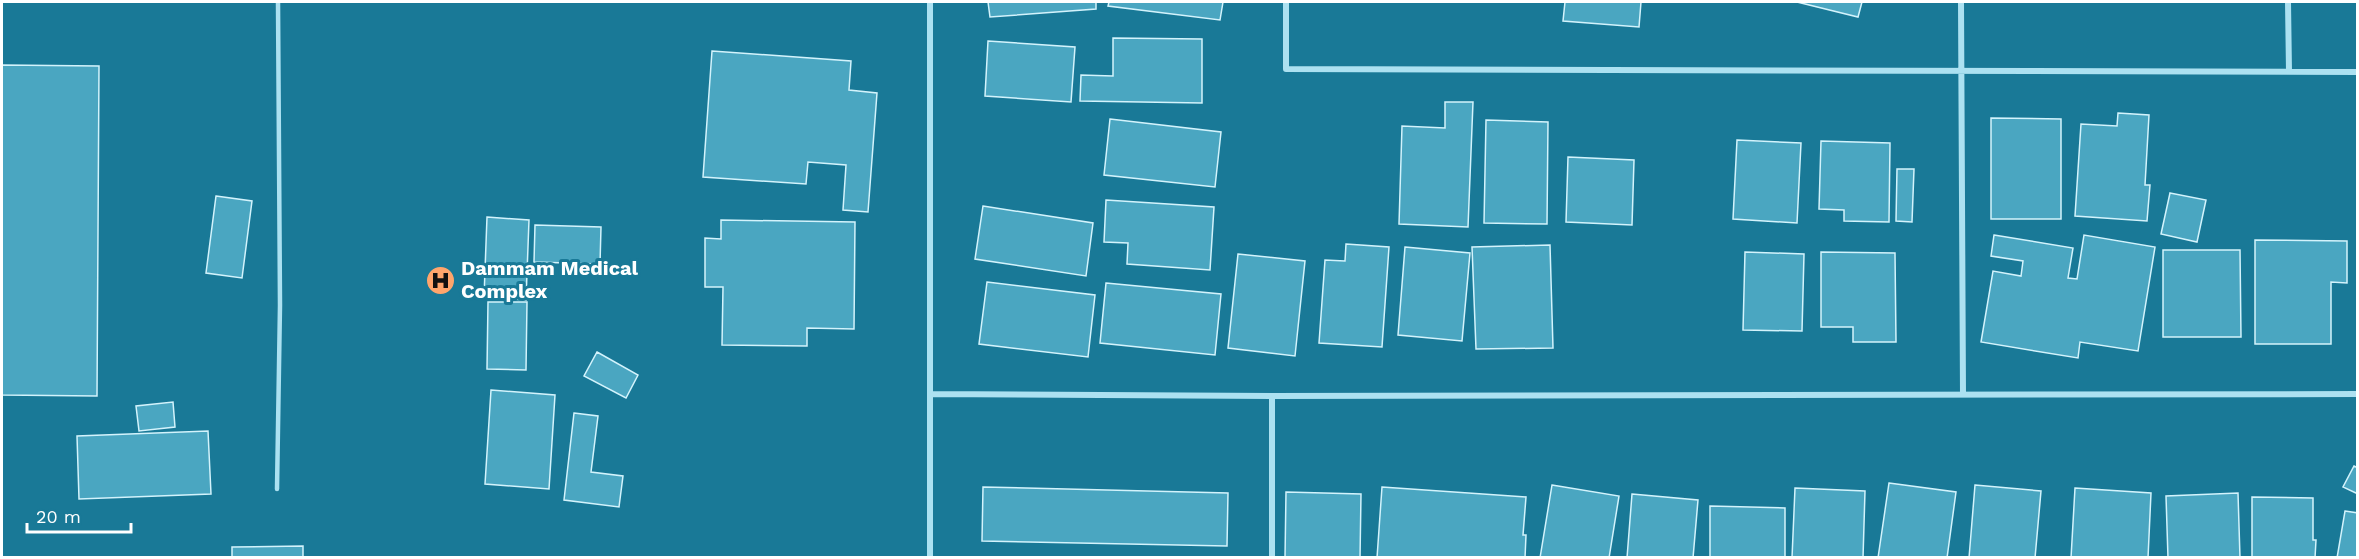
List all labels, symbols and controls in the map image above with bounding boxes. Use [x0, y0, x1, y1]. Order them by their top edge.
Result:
place label: Dammam Medical Complex [461, 256, 639, 303]
hospital icon: Dammam Medical Complex [424, 264, 456, 296]
scale bar [27, 496, 130, 534]
text: 20 m [36, 506, 81, 527]

